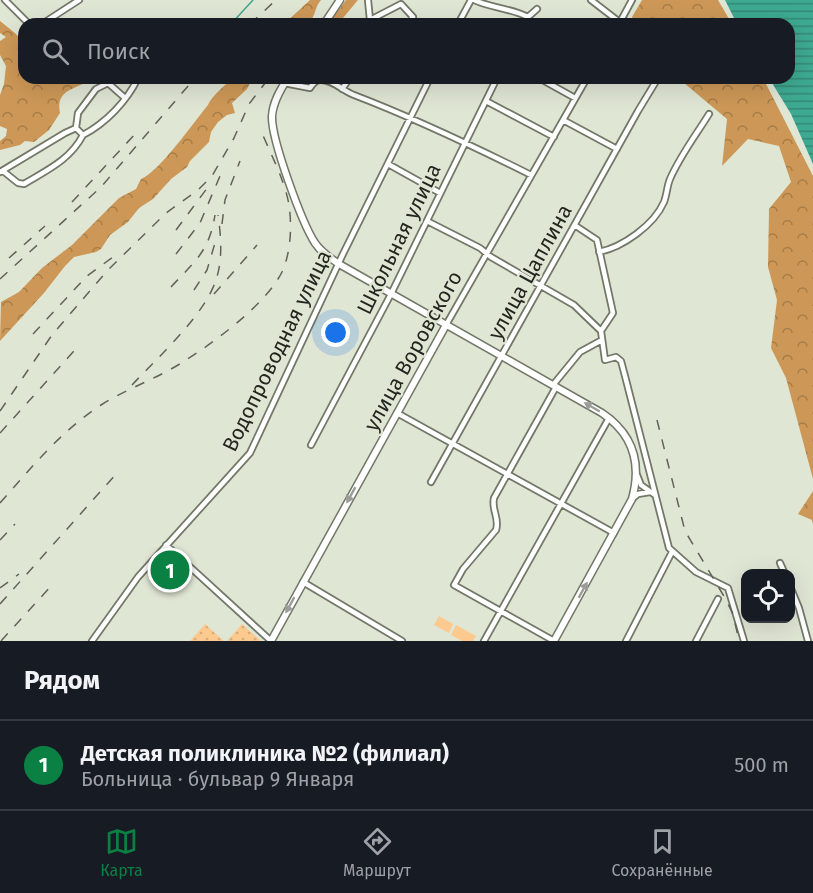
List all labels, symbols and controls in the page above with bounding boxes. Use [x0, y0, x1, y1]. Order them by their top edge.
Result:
search box [18, 18, 795, 84]
icon: search [39, 35, 72, 68]
text: Поиск [87, 38, 150, 65]
street label: Школьная улица [351, 159, 447, 319]
street label: улица Цаплина [482, 200, 578, 344]
street label: Водопроводная улица [217, 246, 337, 456]
street label: улица Воровского [358, 266, 468, 436]
your location [321, 318, 350, 347]
one-way arrow [583, 402, 600, 412]
one-way arrow [346, 487, 356, 504]
pin: 1 [150, 548, 190, 592]
map controls [741, 569, 795, 623]
button: locate [741, 569, 795, 623]
one-way arrow [578, 581, 588, 598]
one-way arrow [285, 596, 295, 613]
text: Рядом [24, 665, 100, 696]
text: Детская поликлиника №2 (филиал) [81, 740, 449, 767]
text: 1 [39, 753, 48, 777]
text: 500 m [734, 753, 789, 777]
text: Больница · бульвар 9 Января [81, 767, 354, 791]
tab: Карта [100, 825, 143, 880]
tab: Маршрут [343, 825, 411, 880]
tab: Сохранённые [611, 825, 713, 880]

